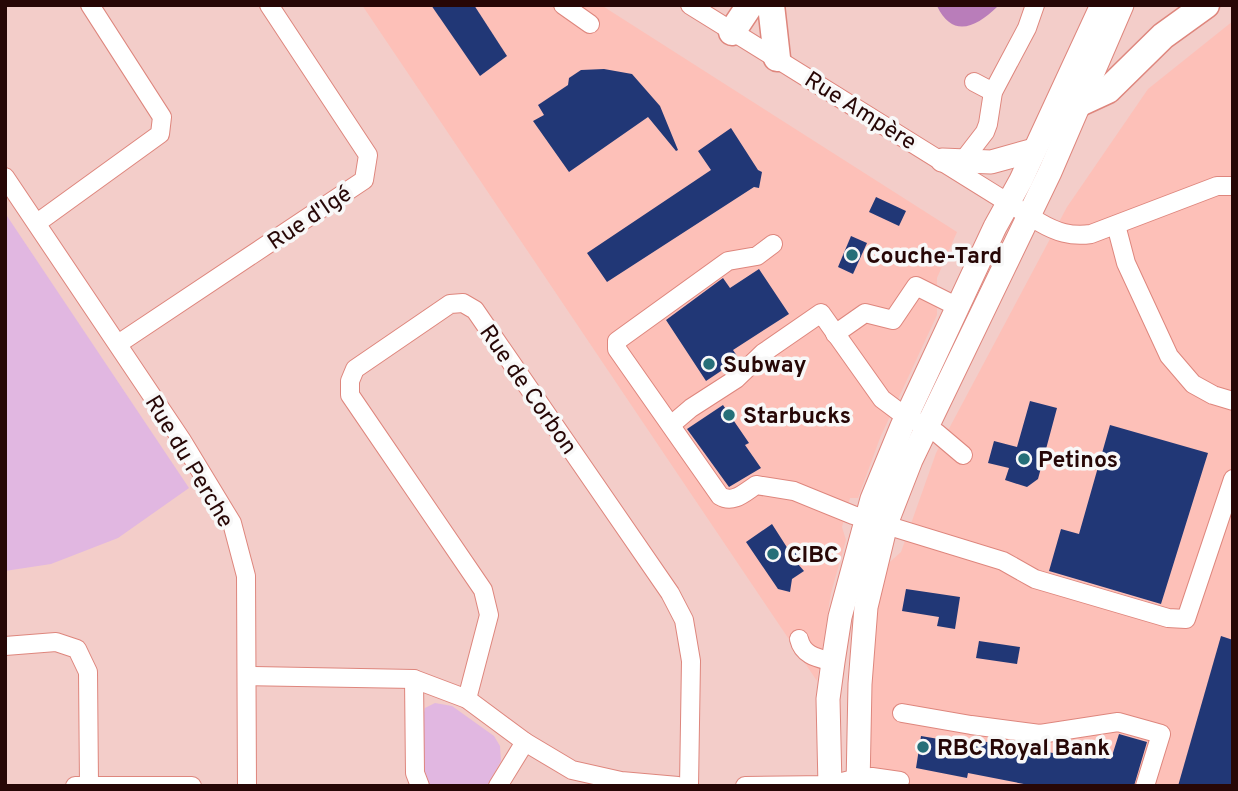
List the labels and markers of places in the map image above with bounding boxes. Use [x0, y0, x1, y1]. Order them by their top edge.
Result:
place label: Couche-Tard [866, 243, 1002, 272]
marker: Couche-Tard [844, 247, 860, 263]
place label: Subway [723, 352, 806, 381]
marker: Subway [701, 356, 717, 372]
place label: Starbucks [743, 403, 851, 432]
marker: Starbucks [721, 407, 737, 423]
place label: Petinos [1038, 447, 1118, 476]
marker: Petinos [1016, 451, 1032, 467]
place label: CIBC [787, 542, 839, 571]
marker: CIBC [765, 546, 781, 562]
place label: RBC Royal Bank [937, 735, 1110, 764]
marker: RBC Royal Bank [915, 739, 931, 755]

